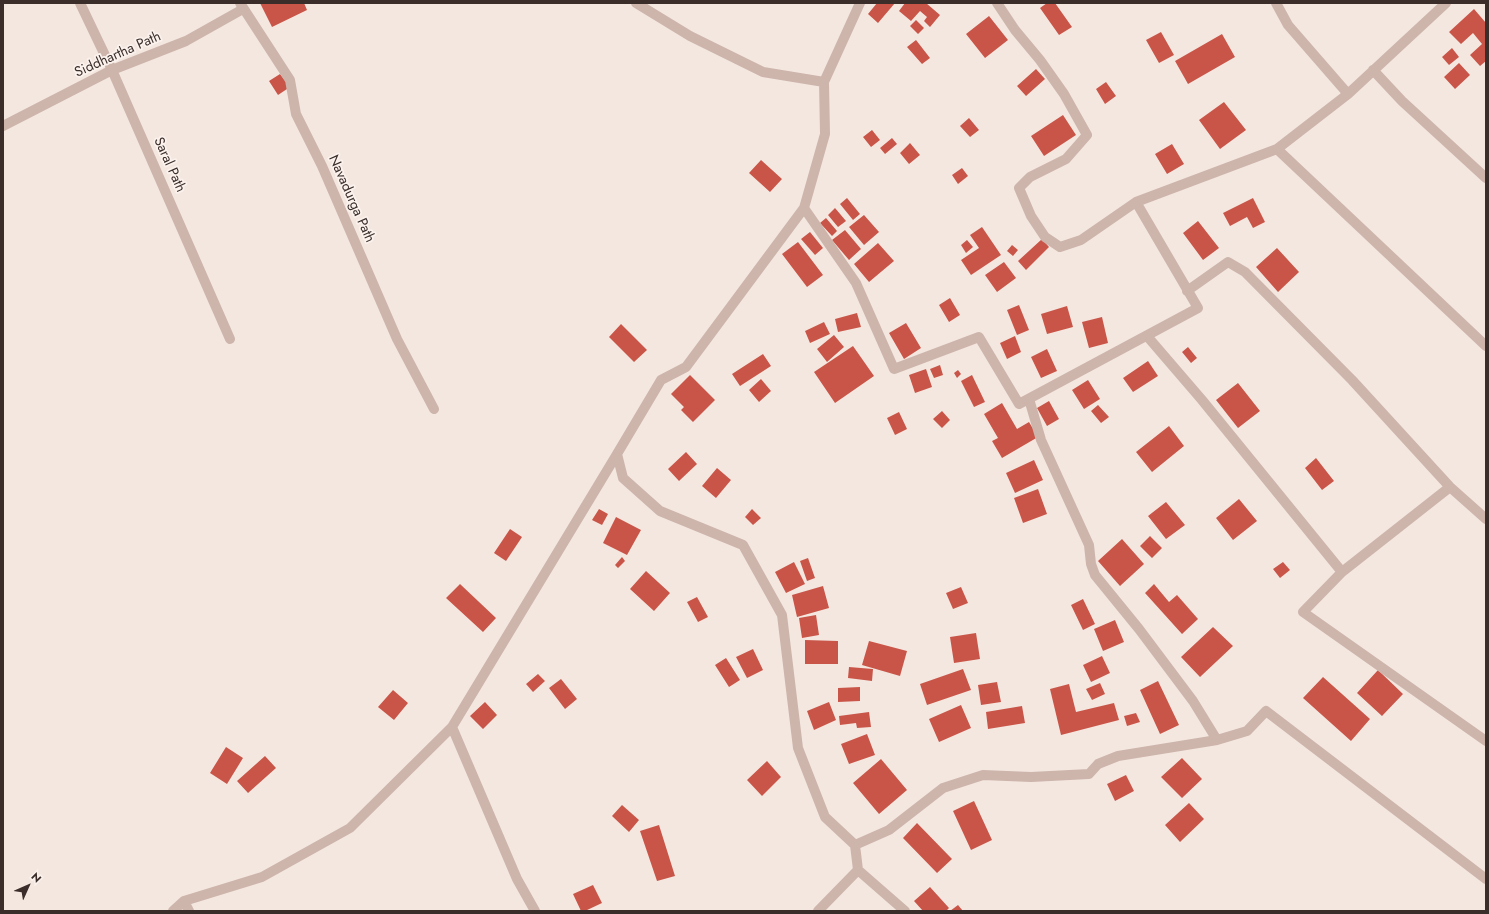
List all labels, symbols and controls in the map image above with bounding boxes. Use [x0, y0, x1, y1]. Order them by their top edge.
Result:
street label: Siddhartha Path [72, 29, 164, 81]
street label: Saral Path [150, 135, 188, 195]
street label: Navadurga Path [324, 153, 378, 245]
north arrow [8, 866, 48, 906]
text: N [28, 869, 45, 886]

